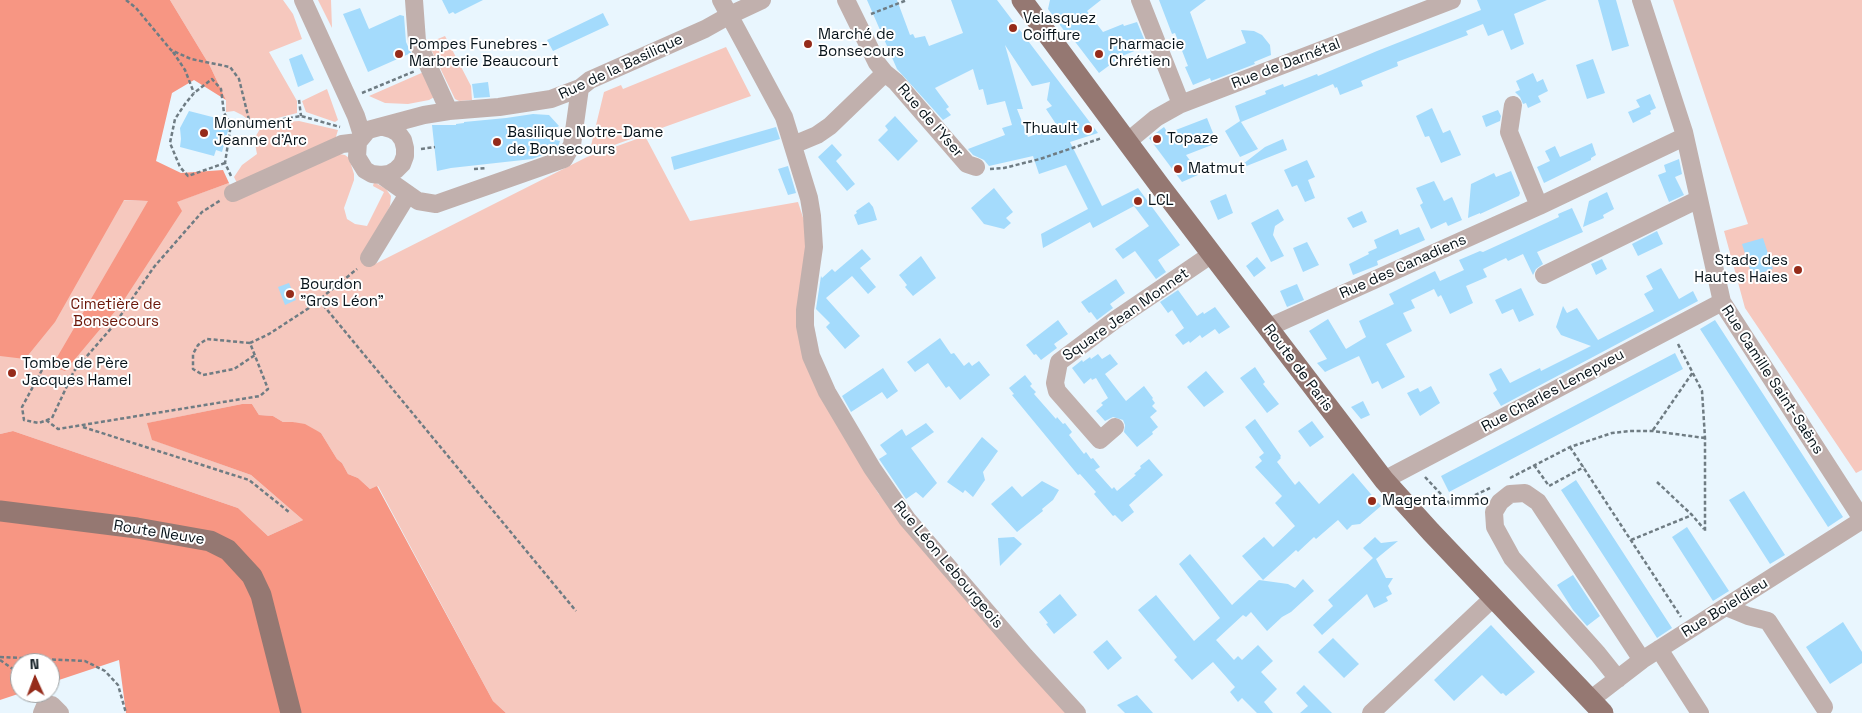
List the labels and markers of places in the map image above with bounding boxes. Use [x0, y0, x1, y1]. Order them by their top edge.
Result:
place label: Velasquez Coiffure [1023, 10, 1096, 45]
marker: Velasquez Coiffure [1007, 22, 1019, 34]
place label: Marché de Bonsecours [818, 26, 904, 61]
place label: Pompes Funebres - Marbrerie Beaucourt [409, 36, 559, 71]
place label: Pharmacie Chrétien [1109, 36, 1184, 71]
marker: Marché de Bonsecours [802, 38, 814, 50]
marker: Pompes Funebres - Marbrerie Beaucourt [393, 48, 405, 60]
marker: Pharmacie Chrétien [1093, 48, 1105, 60]
place label: Monument Jeanne d'Arc [214, 115, 307, 150]
place label: Thuault [1023, 120, 1078, 138]
marker: Thuault [1082, 123, 1094, 135]
place label: Basilique Notre-Dame de Bonsecours [507, 124, 663, 159]
marker: Monument Jeanne d'Arc [198, 127, 210, 139]
place label: Topaze [1167, 130, 1218, 148]
marker: Topaze [1151, 133, 1163, 145]
marker: Basilique Notre-Dame de Bonsecours [491, 136, 503, 148]
place label: Matmut [1188, 160, 1245, 178]
marker: Matmut [1172, 163, 1184, 175]
place label: LCL [1148, 192, 1174, 210]
marker: LCL [1132, 195, 1144, 207]
place label: Stade des Hautes Haies [1694, 252, 1788, 287]
marker: Stade des Hautes Haies [1792, 264, 1804, 276]
place label: Bourdon "Gros Léon" [300, 276, 384, 311]
marker: Bourdon "Gros Léon" [284, 288, 296, 300]
place label: Tombe de Père Jacques Hamel [22, 355, 131, 390]
marker: Tombe de Père Jacques Hamel [6, 367, 18, 379]
place label: Magenta immo [1382, 492, 1489, 510]
marker: Magenta immo [1366, 495, 1378, 507]

